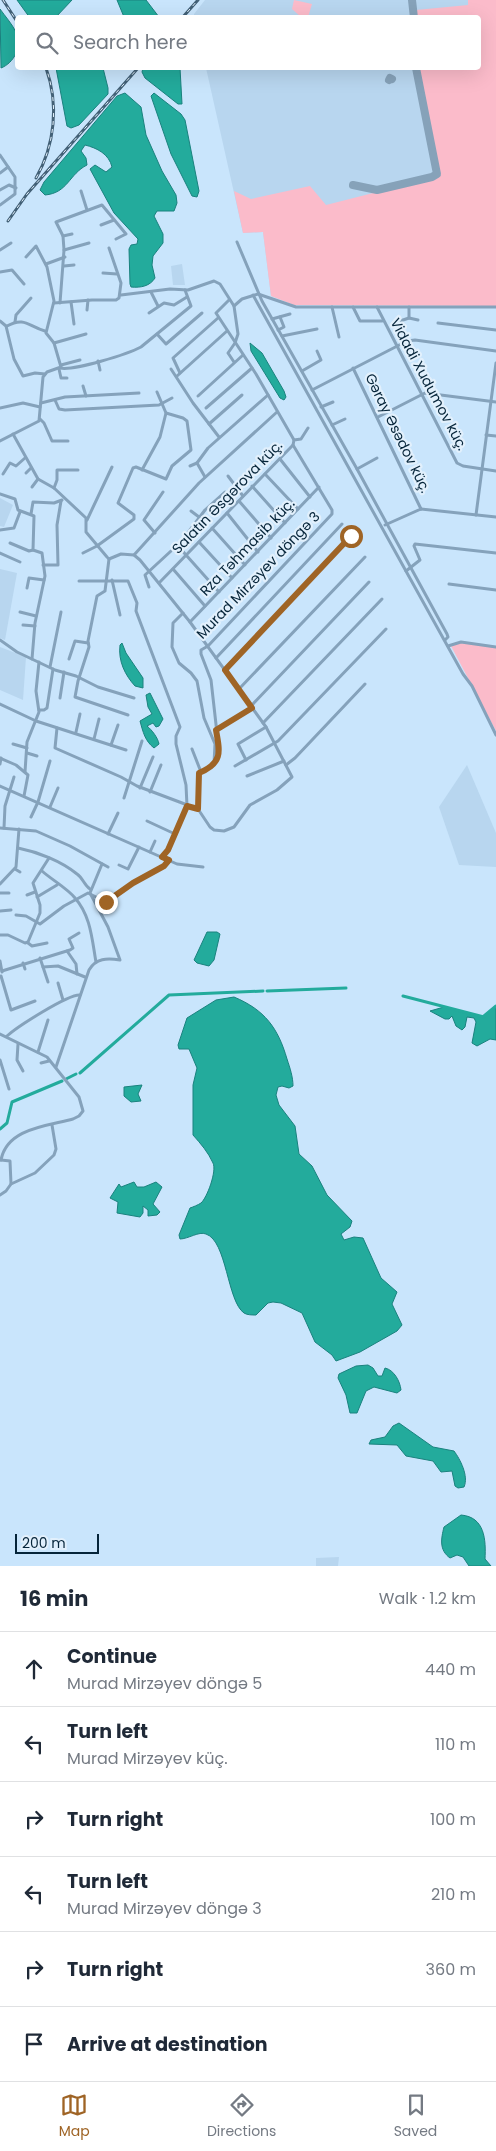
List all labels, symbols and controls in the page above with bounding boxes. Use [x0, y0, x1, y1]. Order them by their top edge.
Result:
search box [15, 15, 481, 70]
icon: search [33, 29, 61, 57]
text: Search here [73, 29, 187, 56]
street label: Vidadi Xudumov küç. [386, 314, 472, 454]
street label: Gəray Əsədov küç. [360, 370, 436, 496]
street label: Salatın Əsgərova küç. [167, 436, 287, 558]
street label: Rza Təhmasib küç. [195, 494, 299, 600]
street label: Murad Mirzəyev döngə 3 [192, 507, 324, 643]
route start [340, 525, 363, 548]
route end [95, 891, 118, 914]
scale bar [15, 1531, 99, 1554]
text: 200 m [22, 1533, 66, 1553]
text: 16 min [20, 1584, 88, 1613]
text: Walk · 1.2 km [379, 1587, 476, 1610]
text: Continue [67, 1643, 157, 1670]
icon: ahead [20, 1655, 48, 1683]
text: 440 m [425, 1658, 476, 1681]
text: Murad Mirzəyev döngə 5 [67, 1672, 262, 1695]
text: Turn left [67, 1718, 148, 1745]
icon: left [20, 1730, 48, 1758]
text: 110 m [435, 1733, 476, 1756]
text: Murad Mirzəyev küç. [67, 1747, 228, 1770]
icon: right [20, 1805, 48, 1833]
text: Turn right [67, 1806, 163, 1833]
text: 100 m [430, 1808, 476, 1831]
text: Turn left [67, 1868, 148, 1895]
icon: left [20, 1880, 48, 1908]
text: 210 m [431, 1883, 476, 1906]
text: Murad Mirzəyev döngə 3 [67, 1897, 262, 1920]
icon: right [20, 1955, 48, 1983]
text: Turn right [67, 1956, 163, 1983]
text: 360 m [426, 1958, 476, 1981]
icon: arrive [20, 2030, 48, 2058]
text: Arrive at destination [67, 2031, 268, 2058]
tab: Map [59, 2091, 90, 2142]
tab: Directions [207, 2091, 276, 2142]
tab: Saved [394, 2091, 437, 2142]

